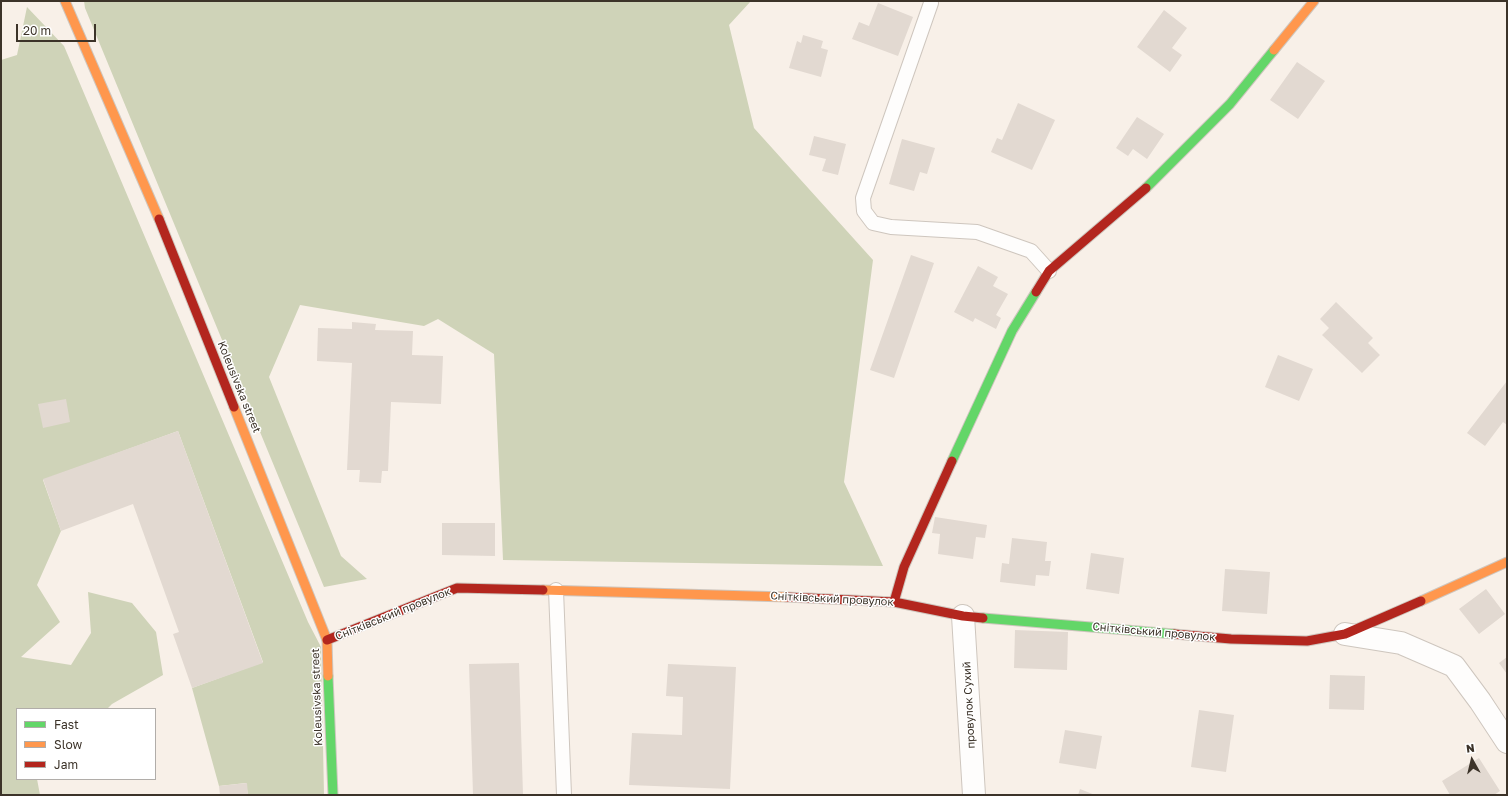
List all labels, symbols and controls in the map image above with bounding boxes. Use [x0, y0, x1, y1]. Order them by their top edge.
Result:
scale bar [18, 16, 98, 42]
text: 20 m [23, 23, 51, 38]
street label: Koleusivska street [215, 339, 263, 435]
street label: Снітківський провулок [333, 585, 453, 643]
street label: Снітківський провулок [770, 589, 894, 609]
street label: Снітківський провулок [1092, 620, 1216, 644]
street label: Koleusivska street [309, 648, 325, 746]
street label: провулок Сухий [960, 661, 978, 749]
legend [16, 708, 156, 780]
text: Fast [54, 717, 79, 732]
text: Slow [54, 737, 82, 752]
north arrow [1452, 740, 1492, 780]
text: N [1465, 741, 1475, 755]
text: Jam [54, 757, 78, 772]

